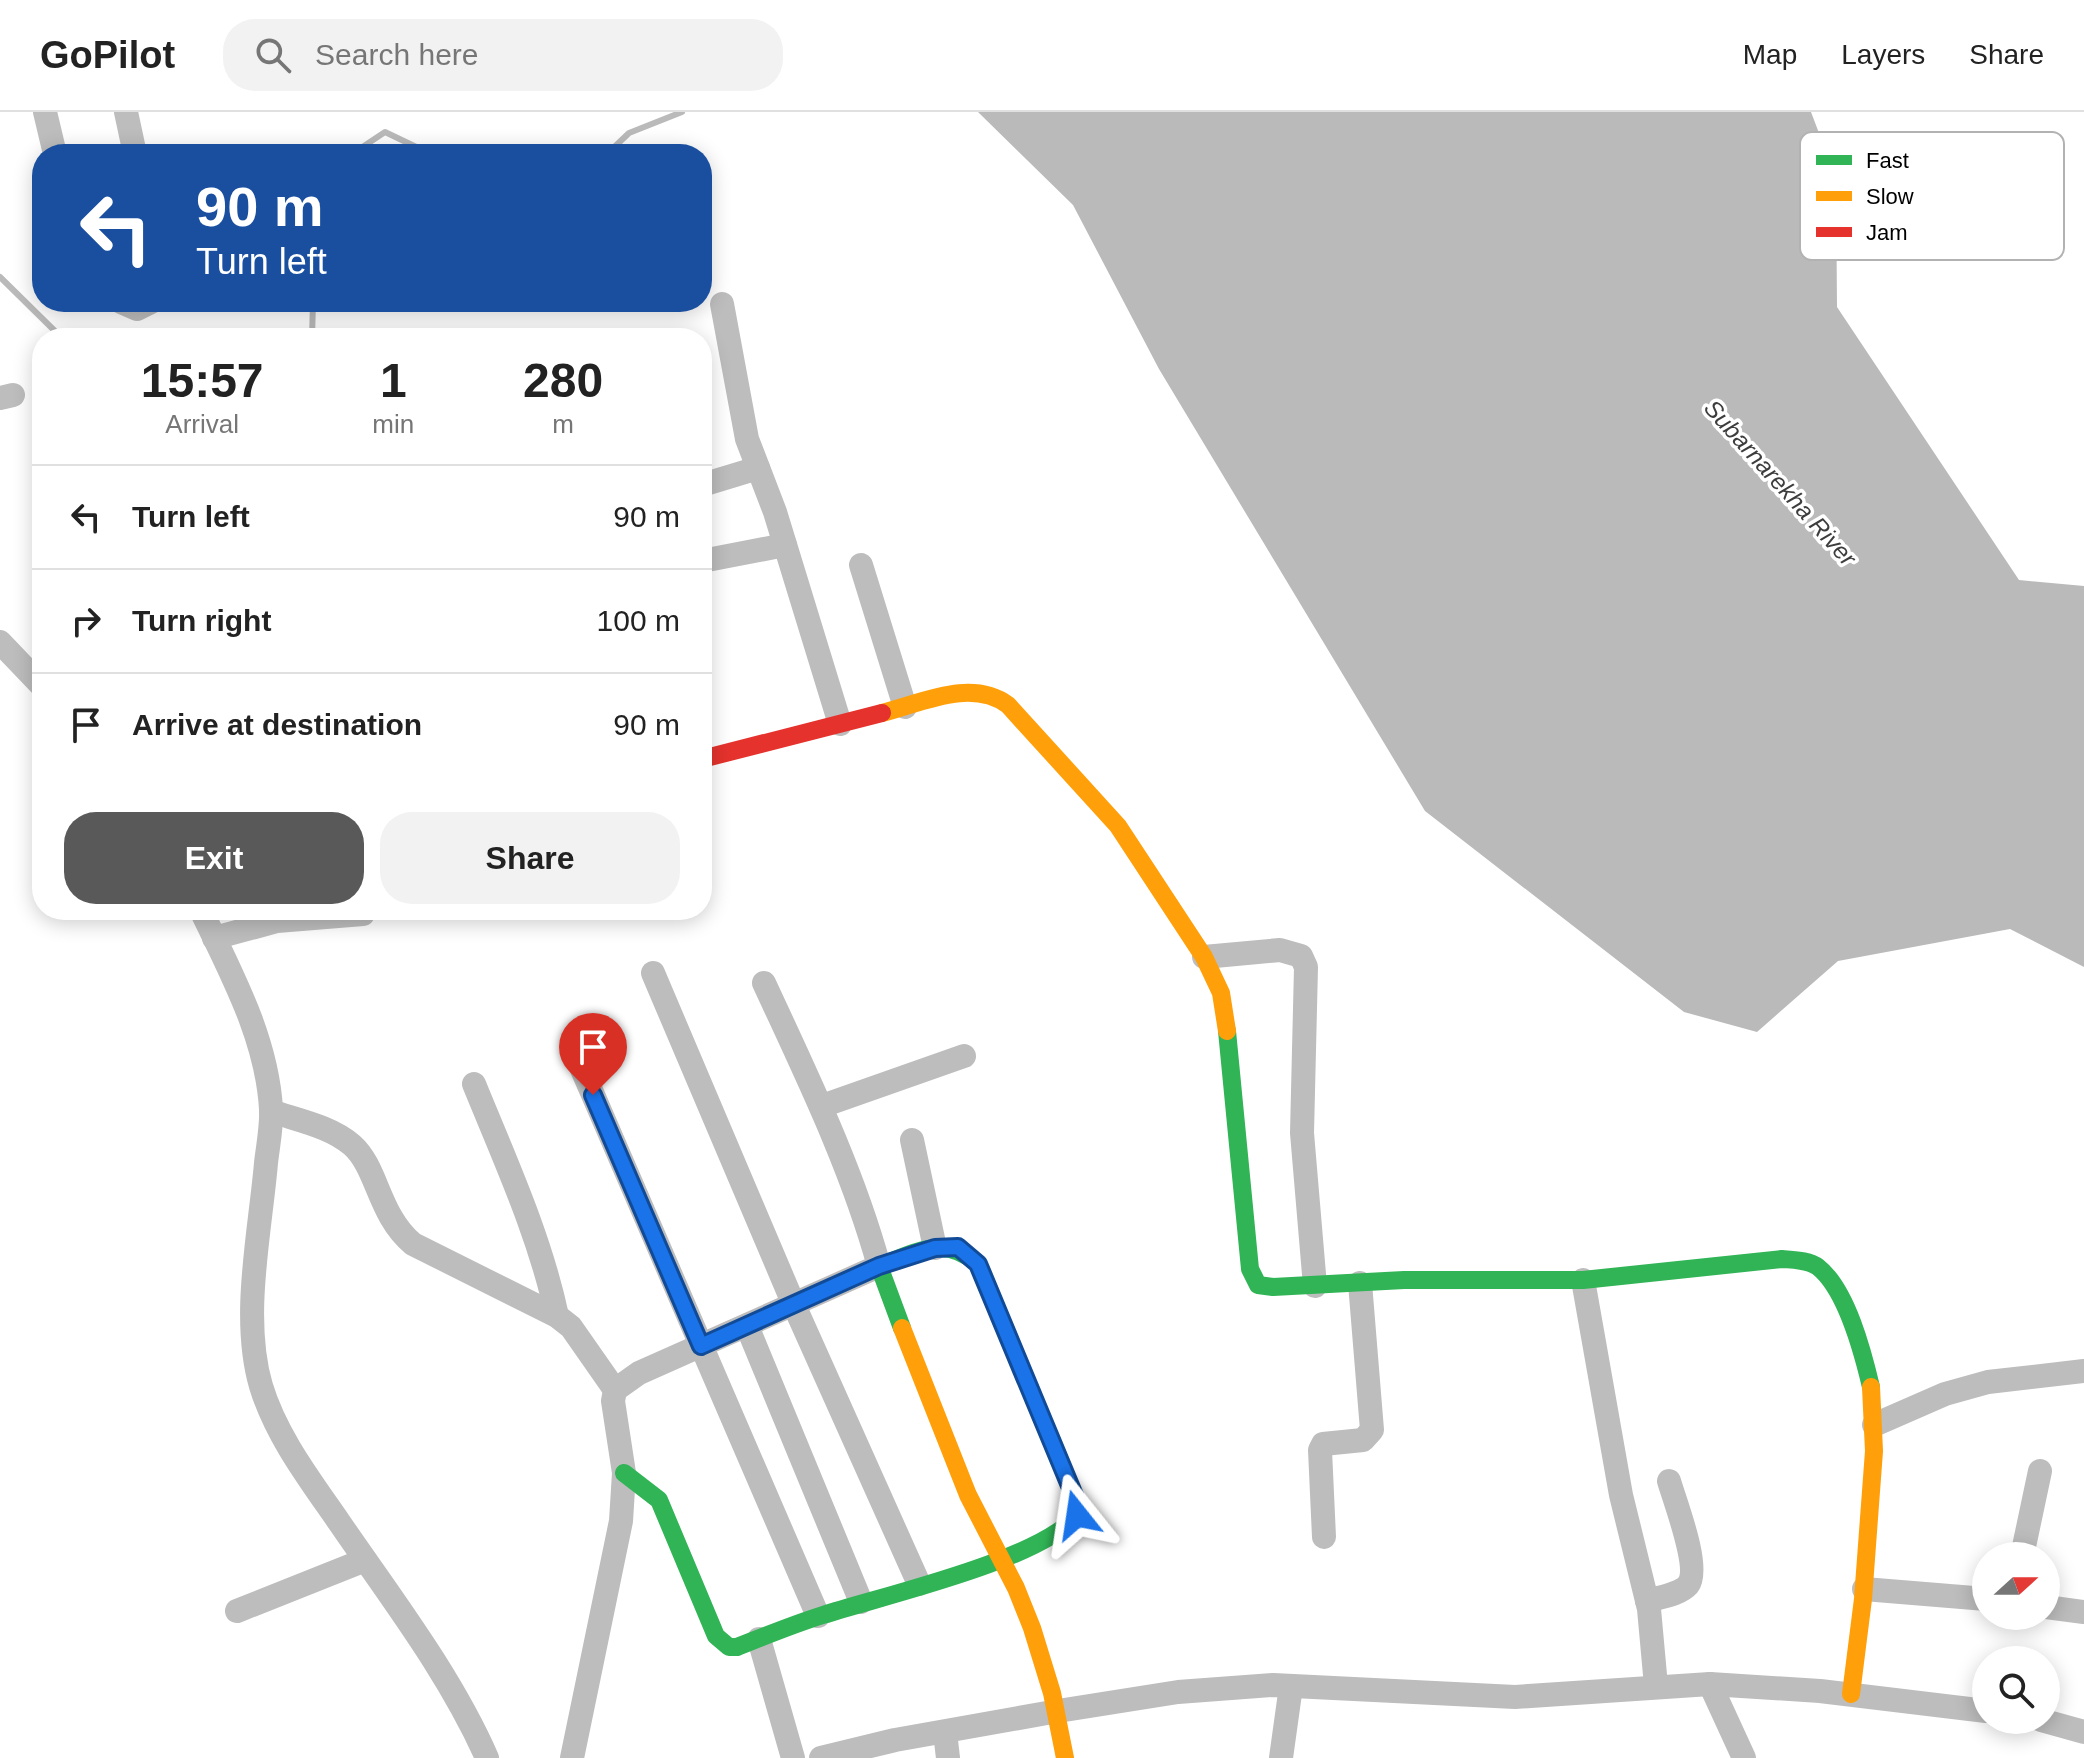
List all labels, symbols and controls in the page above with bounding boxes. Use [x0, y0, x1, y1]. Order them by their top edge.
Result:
search box [223, 19, 783, 91]
icon: search [251, 33, 295, 77]
text: GoPilot [40, 34, 175, 76]
text: Search here [315, 38, 479, 71]
text: Map [1743, 39, 1797, 70]
text: Layers [1841, 39, 1925, 70]
text: Share [1969, 39, 2044, 70]
legend [1800, 132, 2064, 260]
text: Fast [1866, 148, 1909, 173]
text: 90 m [196, 175, 324, 238]
icon: left [64, 176, 168, 280]
text: Slow [1866, 184, 1914, 209]
text: Jam [1866, 220, 1908, 245]
text: Turn left [196, 241, 327, 282]
text: 15:57 [141, 354, 264, 407]
text: 1 [380, 354, 407, 407]
text: 280 [523, 354, 603, 407]
water label: Subarnarekha River [1699, 394, 1862, 572]
text: Arrival [165, 409, 239, 439]
text: min [372, 409, 414, 439]
text: m [552, 409, 574, 439]
icon: left [64, 495, 108, 539]
text: Turn left [132, 500, 250, 533]
text: 90 m [613, 500, 680, 533]
icon: right [64, 599, 108, 643]
text: Turn right [132, 604, 271, 637]
text: 100 m [597, 604, 680, 637]
icon: arrive [64, 703, 108, 747]
text: Arrive at destination [132, 708, 422, 741]
text: 90 m [613, 708, 680, 741]
button: Exit [64, 812, 364, 904]
button: Share [380, 812, 680, 904]
pin [559, 1013, 627, 1095]
icon: arrive [571, 1025, 615, 1069]
position arrow [1035, 1473, 1119, 1557]
north arrow [1972, 1542, 2060, 1630]
map controls [1972, 1542, 2060, 1734]
button: search [1972, 1646, 2060, 1734]

